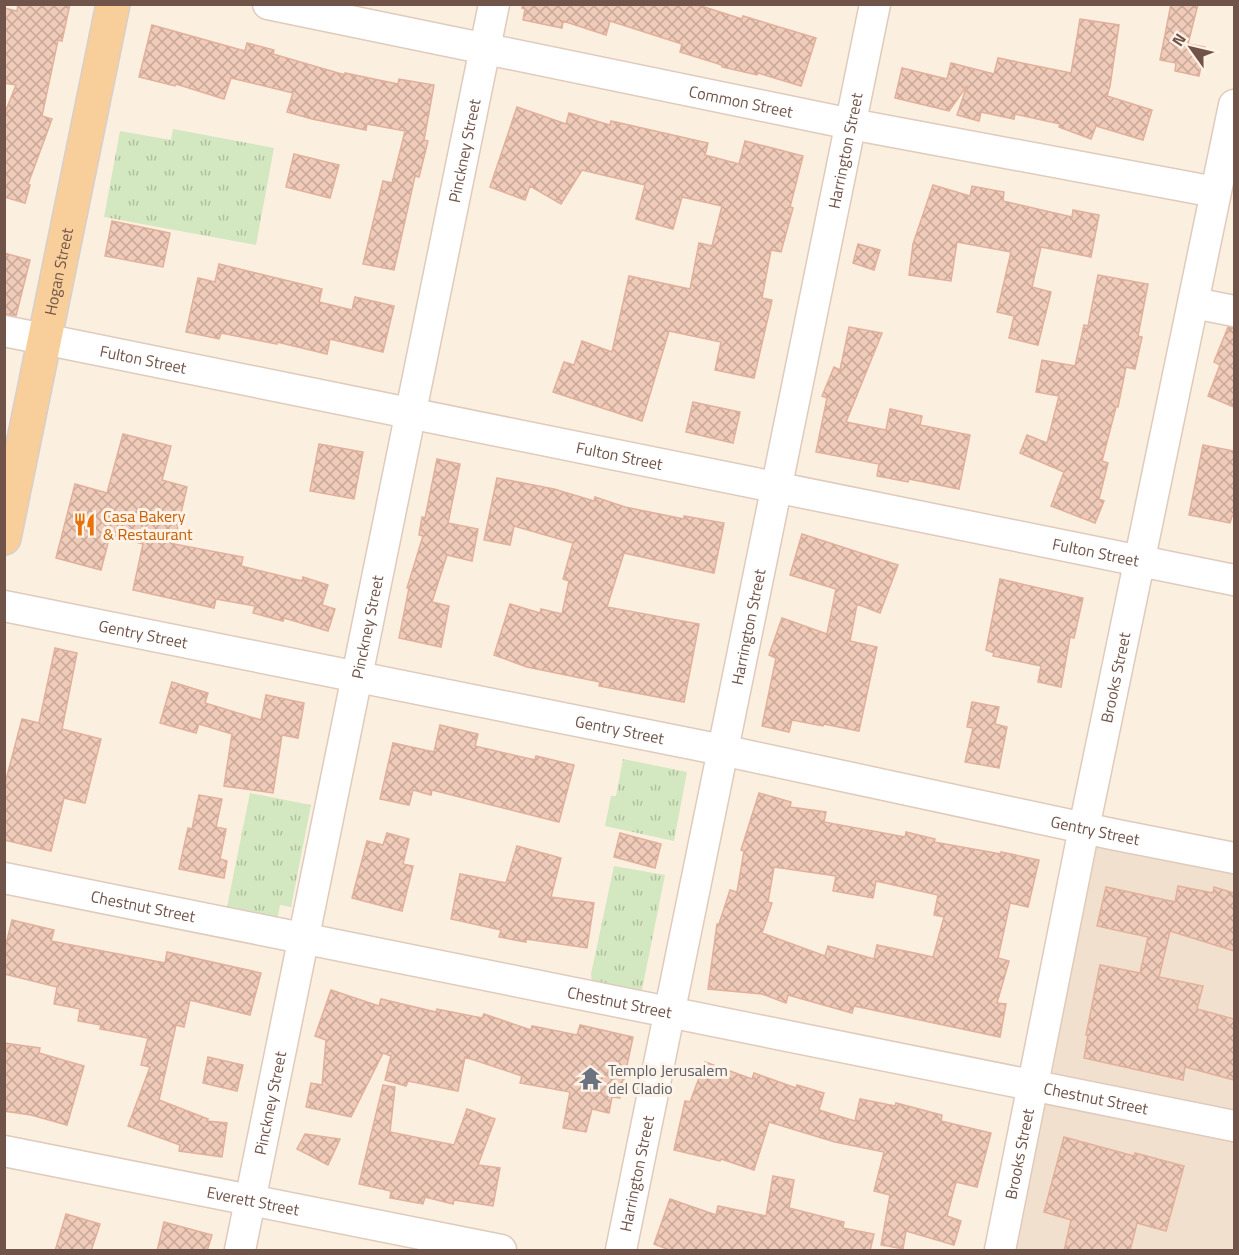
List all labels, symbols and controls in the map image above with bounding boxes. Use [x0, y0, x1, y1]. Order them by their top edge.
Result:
north arrow [1161, 18, 1221, 78]
text: N [1166, 28, 1192, 51]
street label: Common Street [687, 79, 796, 124]
street label: Harrington Street [822, 90, 869, 211]
street label: Pinckney Street [442, 96, 486, 205]
street label: Hogan Street [38, 225, 79, 317]
street label: Fulton Street [98, 339, 189, 380]
street label: Fulton Street [574, 435, 665, 476]
place label: Casa Bakery & Restaurant [103, 504, 193, 546]
restaurant icon: Casa Bakery & Restaurant [72, 512, 98, 538]
street label: Fulton Street [1050, 532, 1142, 573]
street label: Harrington Street [725, 566, 772, 687]
street label: Pinckney Street [345, 572, 389, 681]
street label: Gentry Street [97, 613, 190, 655]
street label: Brooks Street [1094, 630, 1136, 725]
street label: Gentry Street [573, 709, 667, 750]
street label: Gentry Street [1049, 809, 1142, 851]
street label: Chestnut Street [89, 884, 198, 928]
street label: Chestnut Street [565, 980, 674, 1024]
street label: Pinckney Street [248, 1049, 292, 1157]
place label: Templo Jerusalem del Cladio [608, 1058, 728, 1100]
temple icon: Templo Jerusalem del Cladio [577, 1066, 603, 1092]
street label: Chestnut Street [1042, 1076, 1151, 1120]
street label: Brooks Street [998, 1106, 1040, 1201]
street label: Harrington Street [613, 1113, 660, 1234]
street label: Everett Street [205, 1180, 302, 1222]

